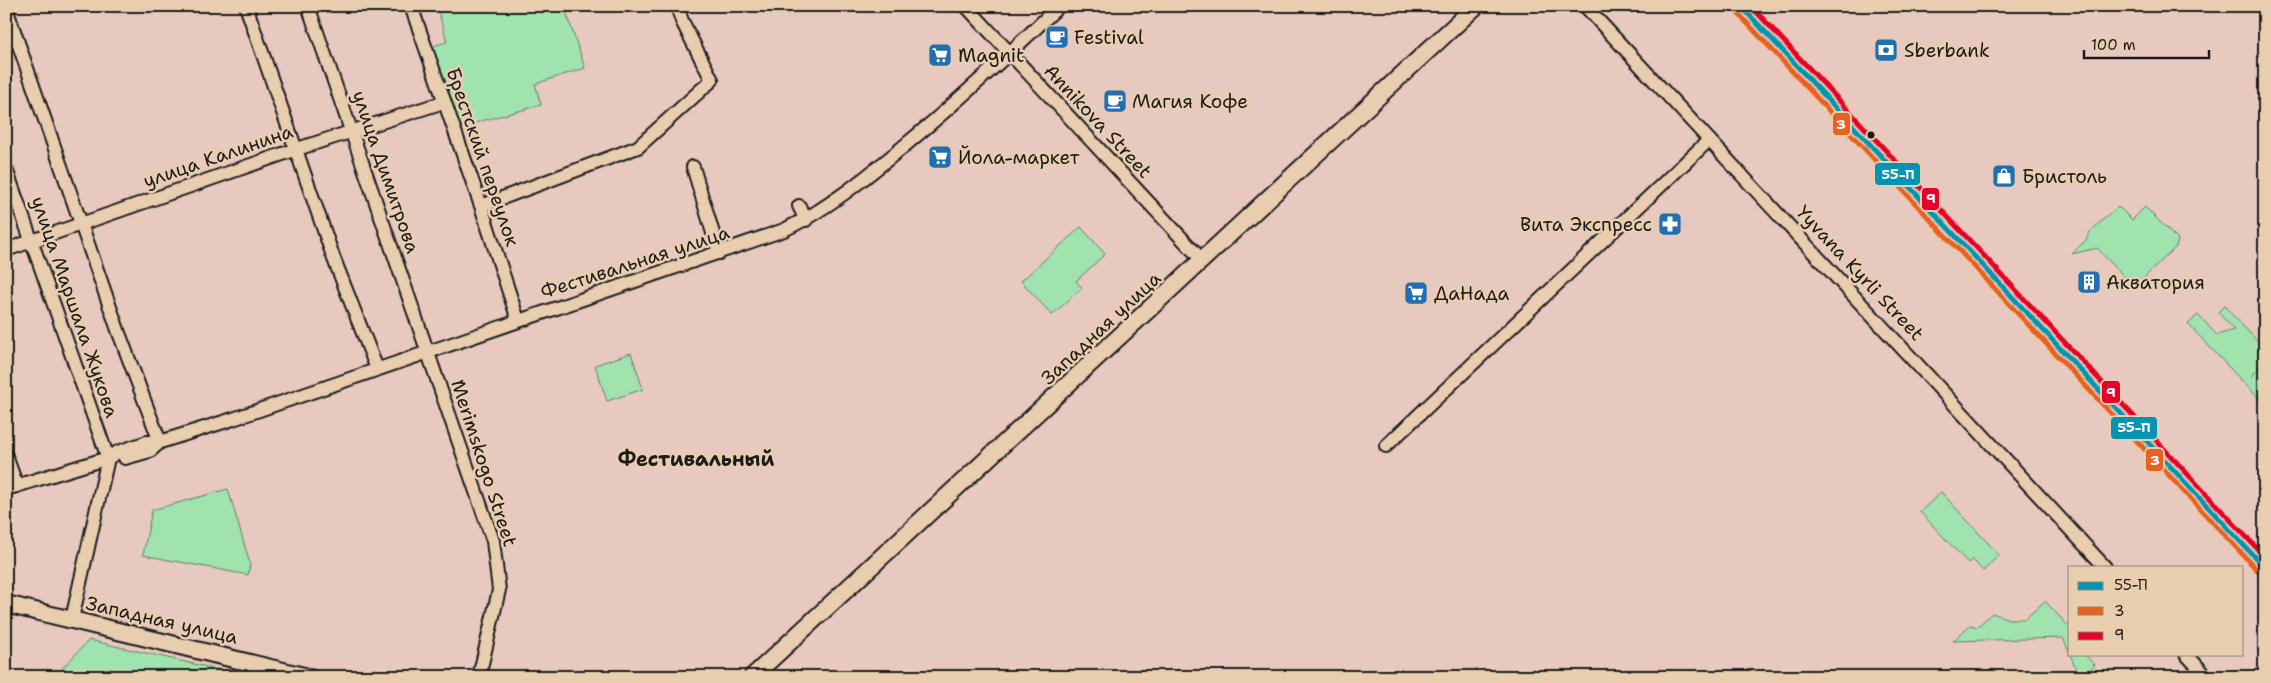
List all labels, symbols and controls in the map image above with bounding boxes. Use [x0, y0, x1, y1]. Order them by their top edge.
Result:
cafe icon: Festival [1044, 24, 1070, 50]
place label: Festival [1074, 25, 1144, 50]
scale bar [2084, 28, 2208, 60]
text: 100 m [2091, 35, 2136, 55]
bank icon: Sberbank [1873, 37, 1899, 63]
place label: Sberbank [1904, 38, 1990, 63]
supermarket icon: Magnit [927, 42, 953, 68]
place label: Magnit [958, 43, 1024, 68]
street label: Annikova Street [1039, 59, 1157, 183]
street label: Брестский переулок [441, 64, 525, 250]
street label: улица Димитрова [346, 87, 426, 257]
cafe icon: Магия Кофе [1102, 88, 1128, 114]
place label: Магия Кофе [1132, 89, 1248, 114]
line badge: 3 [1832, 112, 1851, 136]
text: 3 [1836, 115, 1846, 133]
street label: улица Калинина [140, 119, 296, 193]
unlabelled marker [1866, 130, 1876, 140]
supermarket icon: Йола-маркет [927, 144, 953, 170]
place label: Йола-маркет [958, 145, 1080, 170]
line badge: 55-П [1874, 162, 1921, 186]
shop icon: Бристоль [1991, 163, 2017, 189]
place label: Бристоль [2022, 164, 2107, 189]
text: 55-П [1881, 165, 1915, 183]
line badge: 9 [1921, 187, 1940, 211]
text: 9 [1926, 189, 1936, 207]
street label: улица Маршала Жукова [25, 193, 125, 421]
street label: Yyvana Kyrli Street [1791, 200, 1929, 346]
pharmacy icon: Вита Экспресс [1657, 211, 1683, 237]
place label: Вита Экспресс [1520, 212, 1652, 237]
street label: Фестивальная улица [537, 220, 733, 304]
street label: Западная улица [1036, 266, 1166, 390]
building icon: Акватория [2076, 269, 2102, 295]
place label: Акватория [2106, 270, 2205, 295]
supermarket icon: ДаНада [1403, 280, 1429, 306]
place label: ДаНада [1434, 281, 1509, 306]
street label: Merimskogo Street [445, 376, 523, 550]
line badge: 9 [2101, 380, 2121, 404]
text: 9 [2106, 383, 2116, 401]
line badge: 55-П [2110, 416, 2158, 440]
text: 55-П [2117, 418, 2151, 436]
district label: Фестивальный [618, 446, 774, 472]
line badge: 3 [2145, 448, 2164, 472]
text: 3 [2150, 451, 2160, 469]
legend [2068, 566, 2244, 656]
text: 55-П [2114, 575, 2148, 595]
street label: Западная улица [84, 590, 241, 650]
text: 3 [2114, 601, 2125, 621]
text: 9 [2114, 625, 2125, 645]

